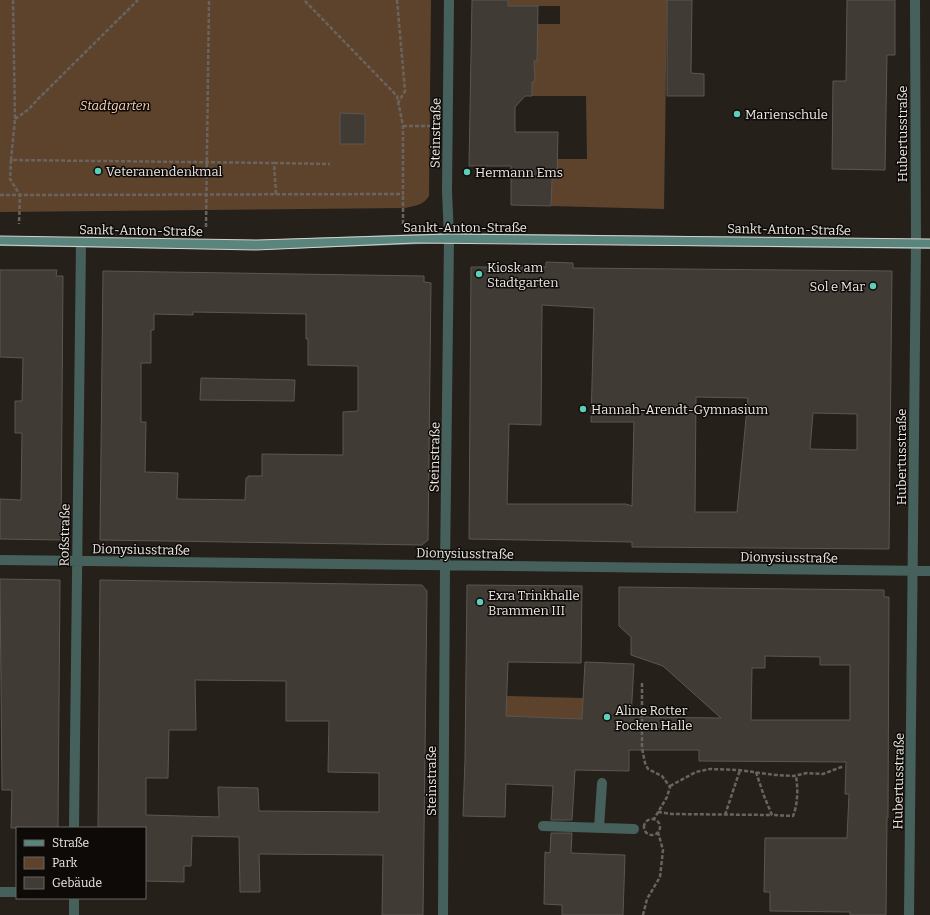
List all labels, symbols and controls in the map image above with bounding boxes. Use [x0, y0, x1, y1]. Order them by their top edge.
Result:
street label: Hubertusstraße [895, 86, 910, 182]
park label: Stadtgarten [80, 98, 150, 113]
street label: Steinstraße [427, 98, 444, 168]
place label: Marienschule [745, 107, 828, 122]
marker: Marienschule [732, 109, 742, 119]
place label: Veteranendenkmal [106, 164, 223, 179]
place label: Hermann Ems [475, 165, 563, 180]
marker: Veteranendenkmal [93, 166, 103, 176]
marker: Hermann Ems [462, 167, 472, 177]
street label: Sankt-Anton-Straße [403, 220, 527, 235]
street label: Sankt-Anton-Straße [727, 221, 851, 238]
street label: Sankt-Anton-Straße [79, 222, 203, 239]
place label: Kiosk am Stadtgarten [487, 260, 559, 290]
marker: Kiosk am Stadtgarten [474, 269, 484, 279]
place label: Sol e Mar [810, 279, 865, 294]
marker: Sol e Mar [868, 281, 878, 291]
place label: Hannah-Arendt-Gymnasium [591, 402, 769, 417]
marker: Hannah-Arendt-Gymnasium [578, 404, 588, 414]
street label: Hubertusstraße [894, 409, 909, 505]
street label: Steinstraße [426, 422, 443, 492]
street label: Roßstraße [56, 503, 73, 567]
street label: Dionysiusstraße [92, 541, 190, 558]
street label: Dionysiusstraße [416, 545, 514, 562]
street label: Dionysiusstraße [740, 549, 838, 566]
place label: Exra Trinkhalle Brammen III [488, 588, 580, 618]
marker: Exra Trinkhalle Brammen III [475, 597, 485, 607]
place label: Aline Rotter Focken Halle [615, 703, 692, 733]
marker: Aline Rotter Focken Halle [602, 712, 612, 722]
street label: Hubertusstraße [890, 733, 907, 829]
street label: Steinstraße [424, 746, 439, 816]
legend [16, 827, 146, 899]
text: Straße [52, 836, 89, 850]
text: Park [52, 856, 78, 870]
text: Gebäude [52, 876, 102, 890]

